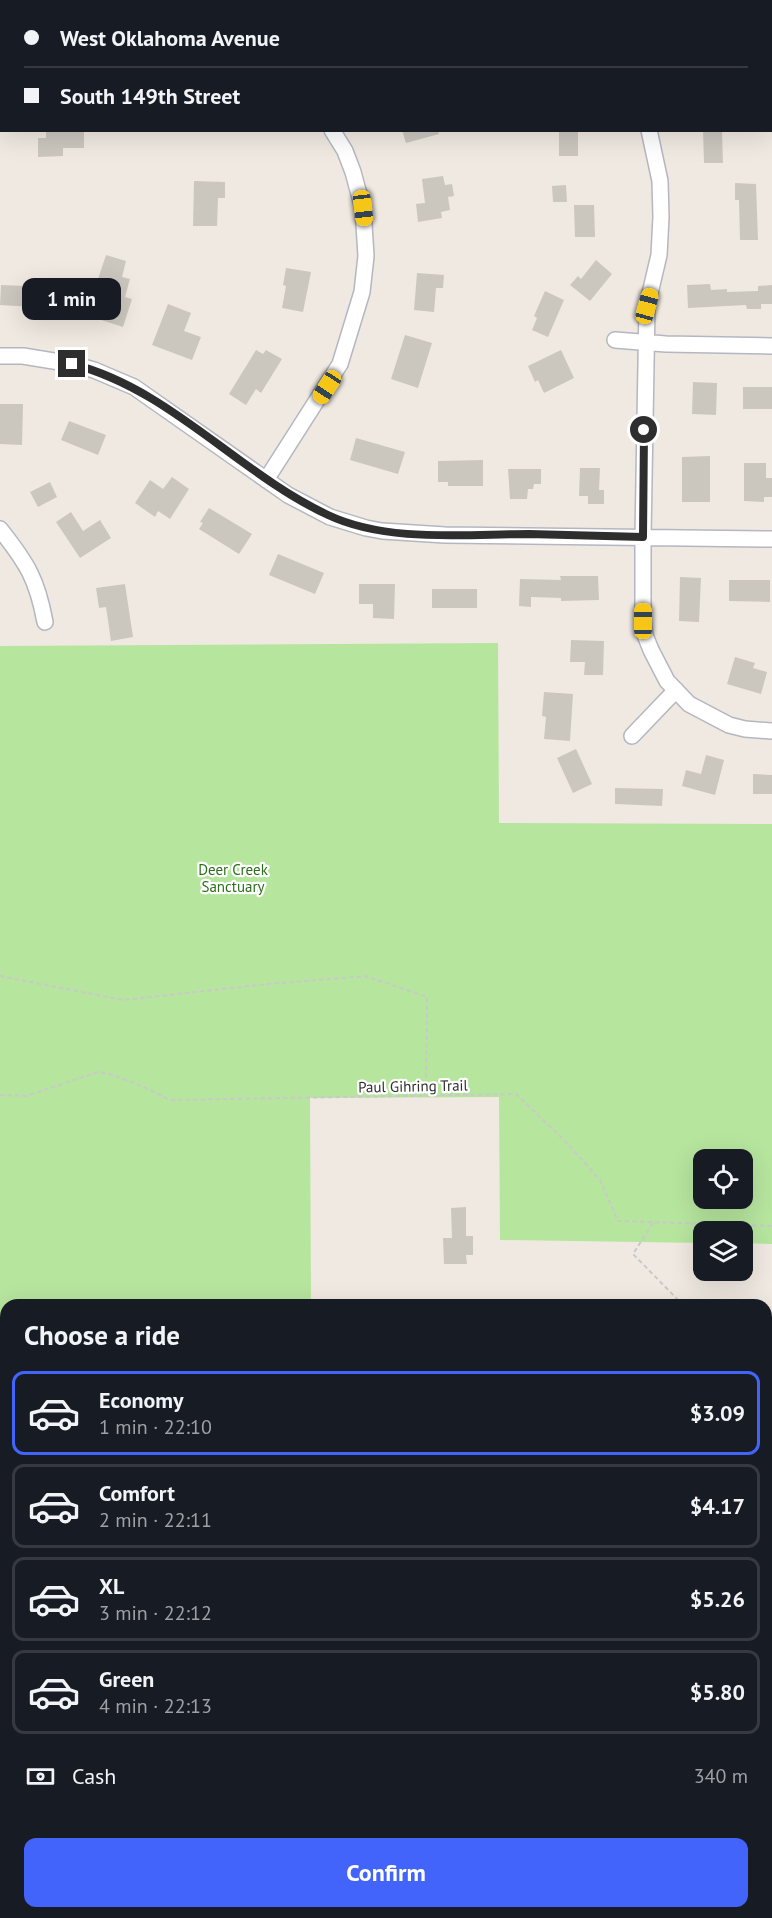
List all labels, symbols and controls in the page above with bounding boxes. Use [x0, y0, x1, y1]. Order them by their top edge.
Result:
text: West Oklahoma Avenue [60, 24, 280, 52]
text: South 149th Street [60, 82, 240, 110]
car [352, 189, 374, 227]
callout: 1 min [22, 277, 122, 319]
text: 1 min [47, 286, 96, 312]
car [634, 286, 660, 326]
route end [58, 350, 85, 377]
car [310, 367, 344, 407]
route start [630, 416, 657, 443]
car [634, 603, 652, 639]
park label: Deer Creek Sanctuary [198, 860, 269, 896]
street label: Paul Gihring Trail [358, 1076, 469, 1096]
map controls [693, 1149, 753, 1281]
button: locate [693, 1149, 753, 1209]
button: layers [693, 1221, 753, 1281]
text: Choose a ride [24, 1318, 180, 1352]
icon: car [27, 1386, 81, 1440]
text: Economy [99, 1386, 183, 1414]
text: $3.09 [690, 1399, 745, 1427]
text: 1 min · 22:10 [99, 1414, 212, 1440]
icon: car [27, 1479, 81, 1533]
text: Comfort [99, 1479, 175, 1507]
text: $4.17 [690, 1492, 745, 1520]
text: 2 min · 22:11 [99, 1507, 212, 1533]
icon: car [27, 1572, 81, 1626]
text: XL [99, 1572, 124, 1600]
text: $5.26 [690, 1585, 745, 1613]
text: 3 min · 22:12 [99, 1600, 212, 1626]
icon: car [27, 1665, 81, 1719]
text: Green [99, 1665, 154, 1693]
text: $5.80 [690, 1678, 745, 1706]
text: 4 min · 22:13 [99, 1693, 212, 1719]
icon: cash [24, 1760, 57, 1793]
text: Cash [72, 1762, 116, 1790]
text: 340 m [694, 1763, 748, 1789]
button: Confirm [24, 1838, 748, 1907]

